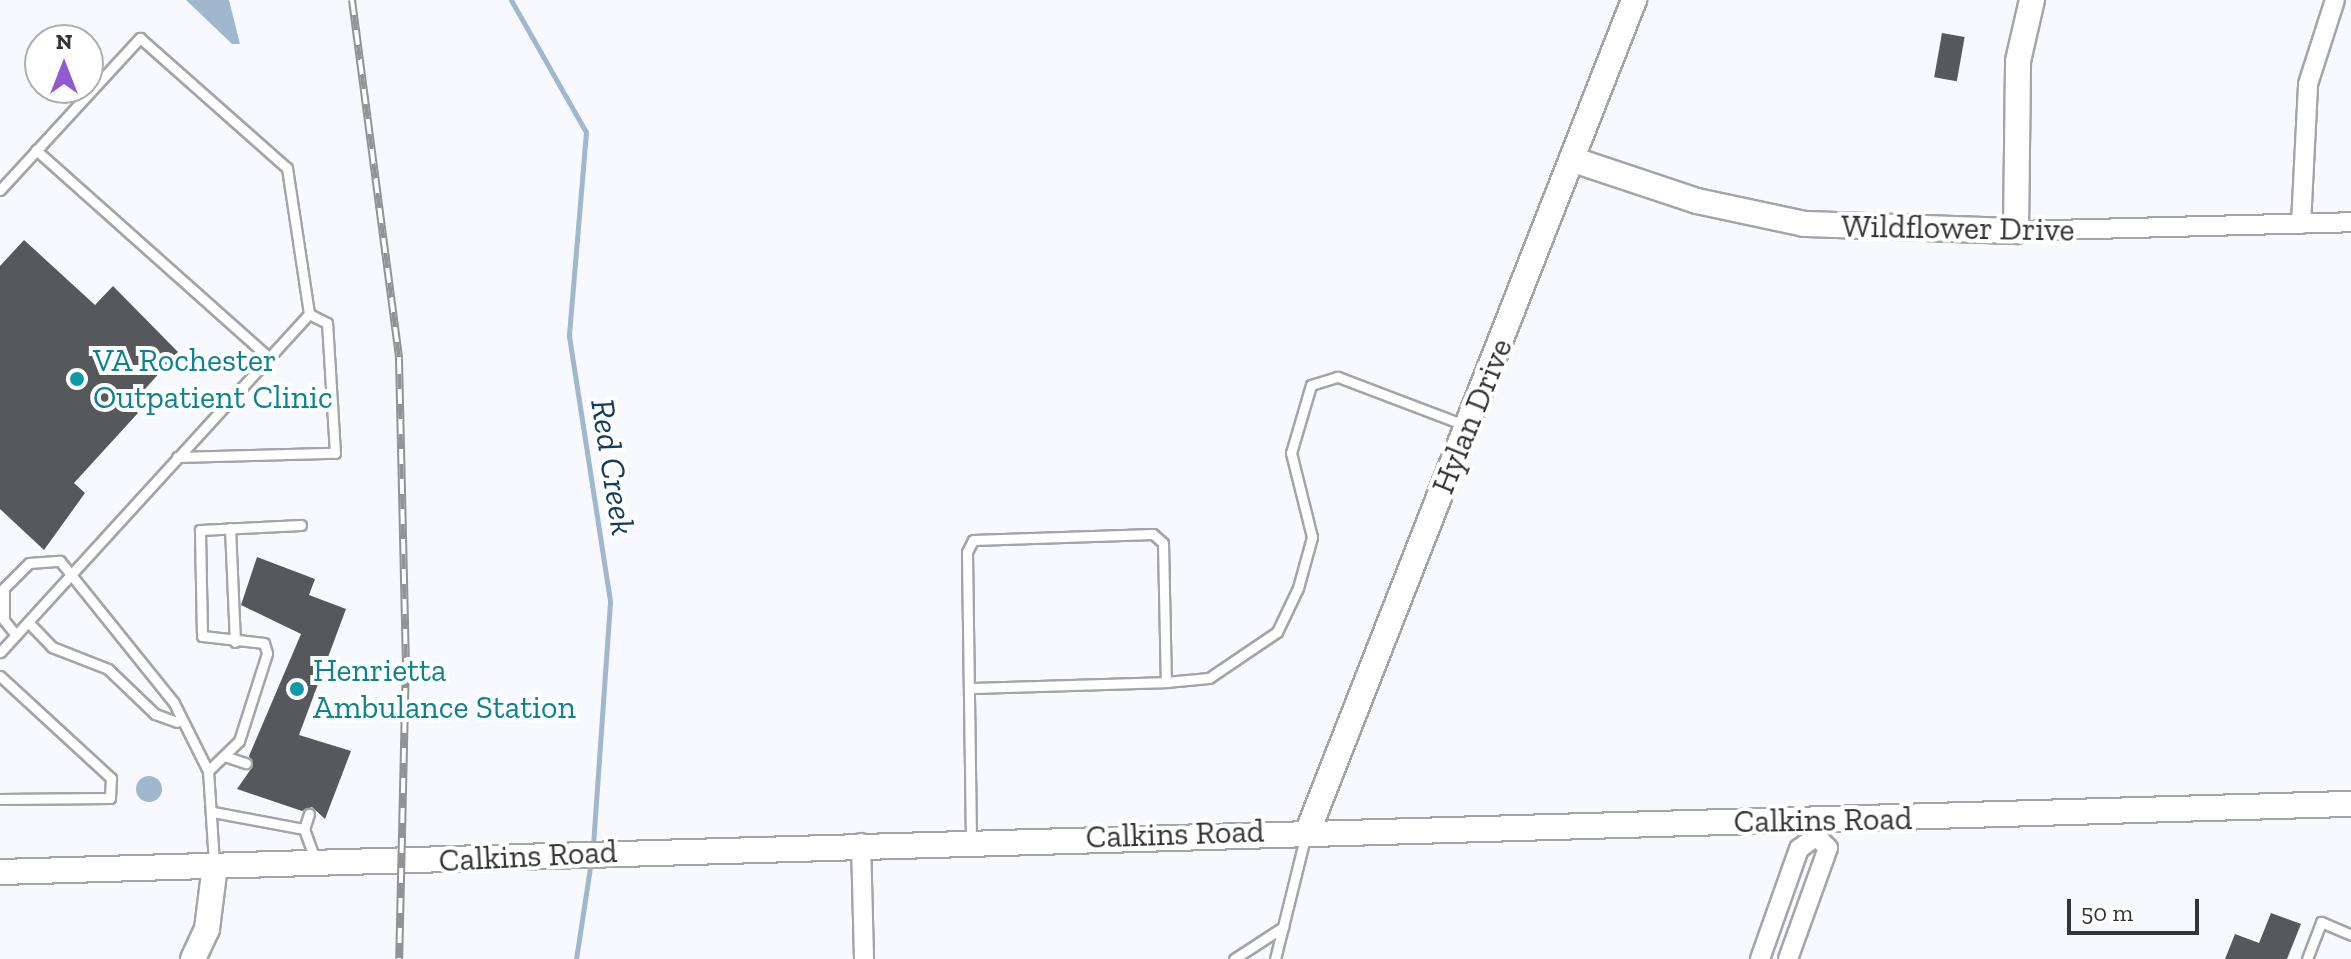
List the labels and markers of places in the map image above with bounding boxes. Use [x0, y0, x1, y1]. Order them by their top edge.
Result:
place label: VA Rochester Outpatient Clinic [93, 342, 333, 417]
marker: VA Rochester Outpatient Clinic [68, 370, 86, 388]
place label: Henrietta Ambulance Station [313, 652, 576, 727]
marker: Henrietta Ambulance Station [288, 680, 306, 698]

